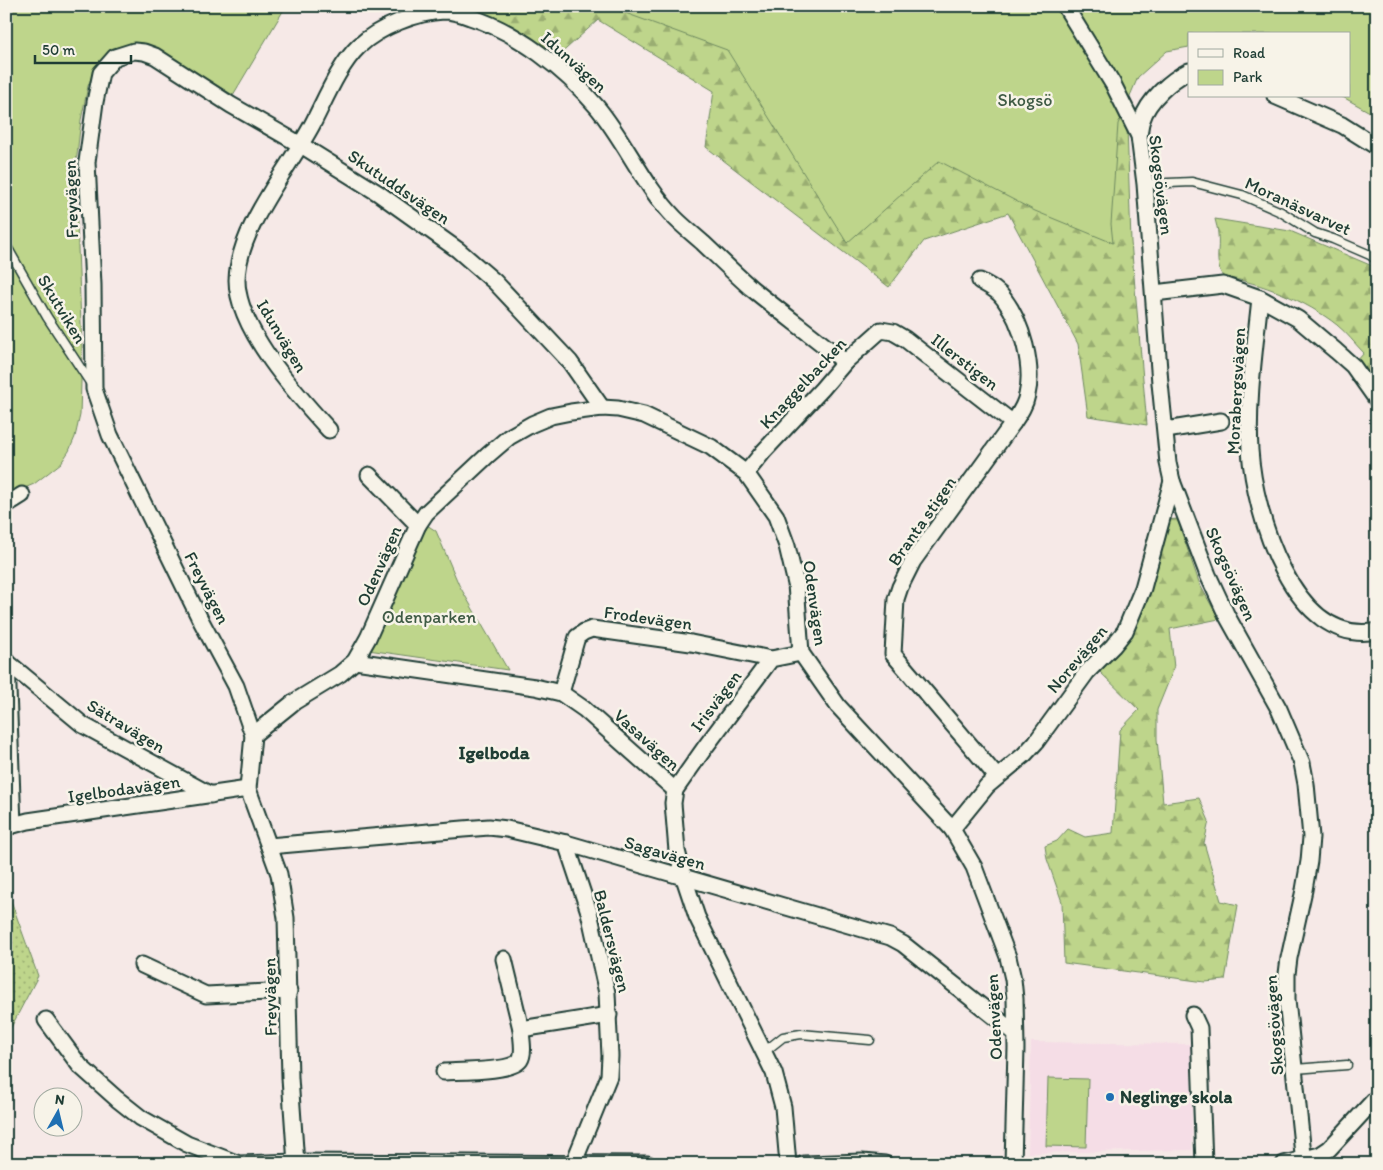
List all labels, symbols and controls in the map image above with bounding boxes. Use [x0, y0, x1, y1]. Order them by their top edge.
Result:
street label: Idunvägen [536, 27, 612, 98]
scale bar [35, 32, 131, 64]
legend [1188, 32, 1350, 98]
text: 50 m [42, 41, 75, 59]
text: Road [1233, 44, 1266, 62]
text: Park [1233, 68, 1263, 86]
park label: Skogsö [998, 89, 1052, 111]
street label: Skogsövägen [1144, 134, 1178, 236]
street label: Skutuddsvägen [344, 145, 455, 230]
street label: Freyvägen [59, 159, 83, 239]
street label: Moranäsvarvet [1241, 172, 1355, 240]
street label: Skutviken [33, 270, 91, 348]
street label: Idunvägen [252, 295, 313, 377]
street label: Morabergsvägen [1222, 327, 1250, 455]
street label: Illerstigen [927, 329, 1003, 395]
street label: Knaggelbacken [755, 332, 851, 433]
street label: Branta stigen [883, 472, 961, 570]
street label: Odenvägen [351, 522, 407, 610]
street label: Skogsövägen [1201, 524, 1261, 624]
street label: Freyvägen [179, 548, 235, 628]
street label: Odenvägen [798, 559, 832, 648]
street label: Frodevägen [602, 601, 694, 635]
park label: Odenparken [382, 606, 476, 628]
street label: Norevägen [1042, 620, 1112, 698]
street label: Irisvägen [686, 665, 747, 736]
street label: Sätravägen [83, 694, 169, 758]
street label: Vasavägen [609, 704, 685, 776]
district label: Igelboda [458, 741, 530, 764]
street label: Igelbodavägen [66, 770, 182, 808]
street label: Sagavägen [622, 831, 708, 875]
street label: Baldersvägen [589, 887, 635, 995]
street label: Freyvägen [258, 957, 282, 1036]
street label: Odenvägen [981, 973, 1007, 1061]
street label: Skogsövägen [1260, 974, 1288, 1076]
place label: Neglinge skola [1120, 1086, 1232, 1108]
north arrow [32, 1088, 82, 1138]
text: N [54, 1091, 66, 1109]
marker: Neglinge skola [1104, 1091, 1116, 1103]

